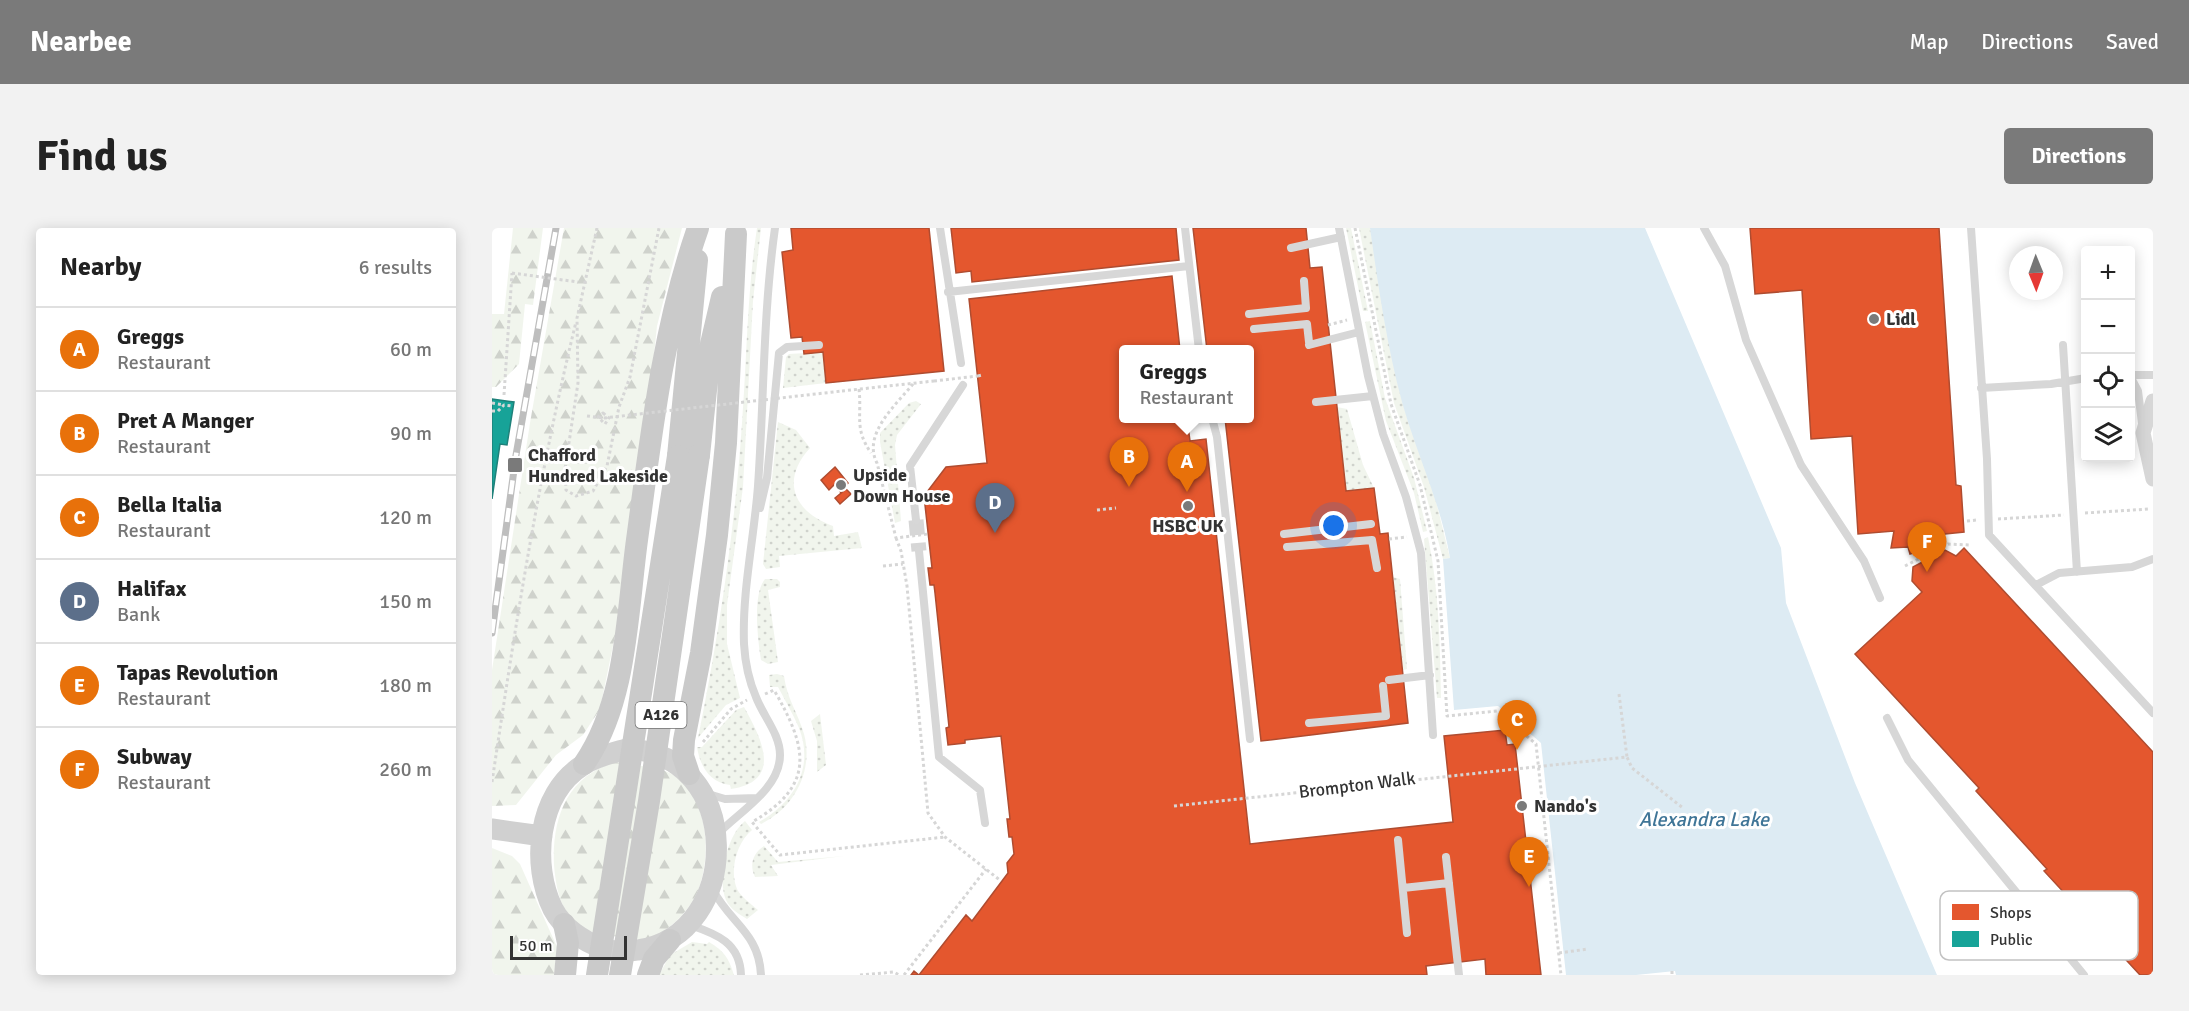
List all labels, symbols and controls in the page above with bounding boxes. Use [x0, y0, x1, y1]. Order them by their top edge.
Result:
text: Nearbee [30, 25, 132, 59]
text: Map [1910, 29, 1948, 55]
text: Directions [1981, 29, 2073, 55]
text: Saved [2106, 29, 2159, 55]
button: Directions [2004, 128, 2153, 184]
text: Find us [36, 131, 167, 182]
north arrow [2009, 246, 2063, 300]
map controls [2081, 246, 2135, 462]
button: + [2081, 246, 2135, 300]
text: Nearby [60, 251, 141, 283]
text: 6 results [359, 255, 432, 280]
button: − [2081, 300, 2135, 354]
place label: Lidl [1886, 308, 1916, 330]
marker: Lidl [1867, 312, 1881, 326]
text: Greggs [117, 323, 184, 350]
text: A [73, 337, 86, 362]
text: 60 m [390, 337, 432, 362]
popup [1119, 345, 1254, 423]
text: Restaurant [117, 350, 211, 375]
button: locate [2081, 354, 2135, 408]
text: Greggs [1140, 358, 1207, 385]
text: Restaurant [1140, 385, 1233, 410]
text: Pret A Manger [117, 407, 254, 434]
button: layers [2081, 408, 2135, 462]
text: B [73, 421, 86, 446]
text: 90 m [390, 421, 432, 446]
text: Restaurant [117, 434, 211, 459]
pin: B [1110, 438, 1148, 487]
pin: A [1168, 442, 1206, 492]
place label: Chafford Hundred Lakeside [528, 444, 668, 487]
marker: Chafford Hundred Lakeside [506, 456, 524, 474]
place label: Upside Down House [853, 464, 950, 507]
marker: Upside Down House [834, 478, 848, 492]
pin: D [976, 484, 1014, 533]
text: Bella Italia [117, 491, 222, 518]
marker: HSBC UK [1181, 499, 1195, 513]
text: C [73, 505, 86, 530]
text: 120 m [379, 505, 432, 530]
your location [1319, 511, 1348, 540]
place label: HSBC UK [1152, 515, 1225, 537]
text: Restaurant [117, 518, 211, 543]
pin: F [1908, 522, 1946, 572]
text: Halifax [117, 575, 186, 602]
text: D [73, 589, 86, 614]
text: 150 m [379, 589, 432, 614]
text: Bank [117, 602, 160, 627]
text: Tapas Revolution [117, 659, 278, 686]
text: E [74, 673, 85, 698]
text: 180 m [379, 673, 432, 698]
text: Restaurant [117, 686, 211, 711]
pin: C [1498, 700, 1536, 750]
road number: A126 [636, 702, 687, 728]
text: Subway [117, 743, 192, 770]
text: F [74, 757, 85, 782]
text: 260 m [379, 757, 432, 782]
street label: Brompton Walk [1297, 767, 1417, 803]
text: Restaurant [117, 770, 211, 795]
place label: Nando's [1534, 795, 1597, 817]
marker: Nando's [1515, 799, 1529, 813]
water label: Alexandra Lake [1639, 807, 1770, 832]
pin: E [1510, 838, 1548, 887]
legend [1940, 891, 2138, 960]
text: Shops [1990, 903, 2031, 923]
text: Public [1990, 930, 2033, 950]
scale bar [510, 933, 627, 960]
text: 50 m [519, 936, 553, 956]

